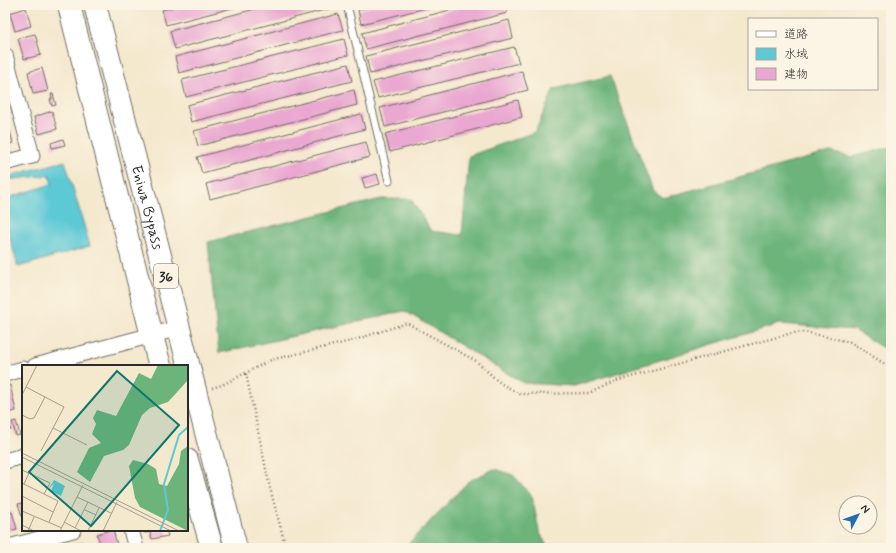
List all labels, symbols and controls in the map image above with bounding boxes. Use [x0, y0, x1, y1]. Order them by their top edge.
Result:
legend [748, 18, 878, 90]
text: 道路 [784, 27, 808, 43]
text: 水域 [784, 47, 808, 63]
text: 建物 [784, 67, 808, 83]
street label: Eniwa Bypass [126, 163, 167, 252]
road number: 36 [154, 264, 178, 288]
inset map [22, 365, 188, 531]
north arrow [838, 495, 878, 535]
text: N [857, 502, 872, 516]

